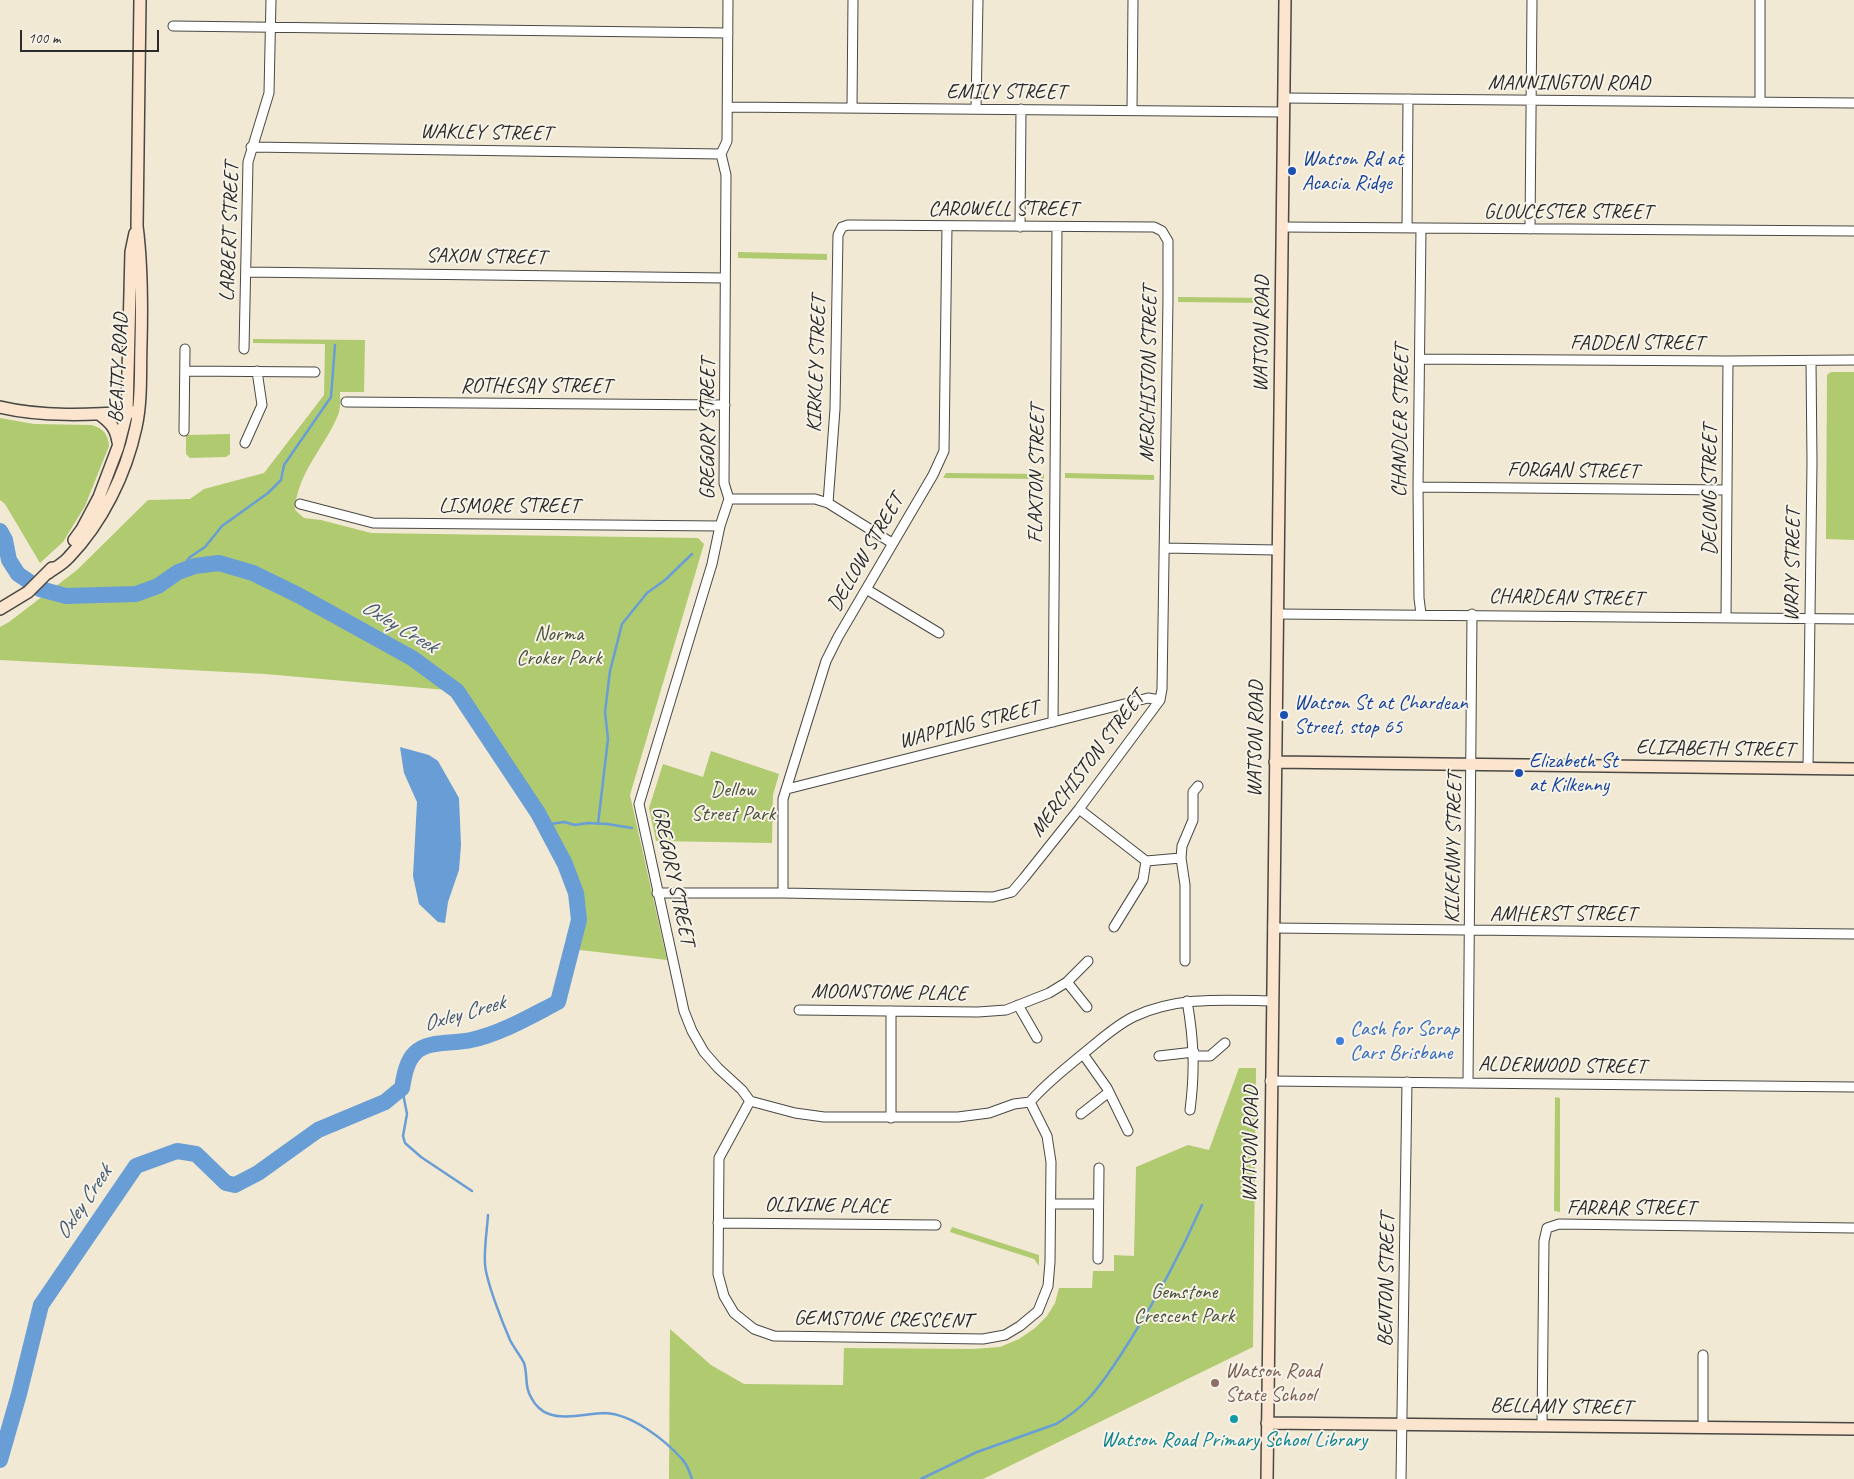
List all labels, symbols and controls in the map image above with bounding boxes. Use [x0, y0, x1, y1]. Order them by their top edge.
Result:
scale bar [22, 20, 161, 52]
text: 100 m [28, 29, 60, 48]
street label: MANNINGTON ROAD [1488, 70, 1650, 96]
street label: EMILY STREET [946, 79, 1066, 105]
street label: WAKLEY STREET [420, 119, 552, 147]
place label: Watson Rd at Acacia Ridge [1302, 146, 1403, 196]
street label: LARBERT STREET [215, 162, 245, 302]
marker: Watson Rd at Acacia Ridge [1286, 165, 1298, 177]
street label: CAROWELL STREET [928, 196, 1078, 222]
street label: GLOUCESTER STREET [1484, 199, 1652, 225]
street label: SAXON STREET [426, 243, 546, 271]
street label: WATSON ROAD [1248, 276, 1276, 392]
street label: MERCHISTON STREET [1135, 286, 1163, 462]
street label: KIRKLEY STREET [802, 295, 832, 433]
street label: BEATTY ROAD [104, 312, 134, 424]
street label: FADDEN STREET [1570, 330, 1704, 356]
street label: CHANDLER STREET [1387, 344, 1415, 498]
street label: GREGORY STREET [695, 358, 721, 500]
street label: ROTHESAY STREET [461, 373, 611, 399]
street label: FLAXTON STREET [1023, 405, 1051, 543]
street label: DELONG STREET [1697, 425, 1723, 555]
street label: FORGAN STREET [1507, 457, 1639, 485]
street label: DELLOW STREET [822, 490, 910, 616]
street label: LISMORE STREET [439, 493, 579, 519]
street label: WRAY STREET [1779, 508, 1807, 622]
street label: CHARDEAN STREET [1489, 584, 1643, 612]
water label: Oxley Creek [356, 594, 442, 660]
park label: Norma Croker Park [516, 621, 602, 671]
street label: WATSON ROAD [1242, 681, 1270, 797]
street label: MERCHISTON STREET [1025, 686, 1151, 842]
place label: Watson St at Chardean Street, stop 65 [1294, 690, 1468, 740]
street label: WAPPING STREET [896, 695, 1042, 755]
marker: Watson St at Chardean Street, stop 65 [1278, 709, 1290, 721]
street label: ELIZABETH STREET [1636, 735, 1794, 763]
place label: Elizabeth St at Kilkenny [1529, 748, 1618, 798]
marker: Elizabeth St at Kilkenny [1513, 767, 1525, 779]
street label: KILKENNY STREET [1440, 772, 1468, 924]
park label: Dellow Street Park [691, 777, 775, 827]
street label: GREGORY STREET [646, 804, 700, 948]
street label: AMHERST STREET [1490, 901, 1636, 927]
street label: MOONSTONE PLACE [811, 979, 967, 1007]
water label: Oxley Creek [420, 990, 508, 1038]
place label: Cash for Scrap Cars Brisbane [1350, 1016, 1459, 1066]
marker: Cash for Scrap Cars Brisbane [1334, 1035, 1346, 1047]
street label: ALDERWOOD STREET [1478, 1052, 1646, 1080]
street label: WATSON ROAD [1237, 1086, 1265, 1202]
water label: Oxley Creek [50, 1161, 118, 1245]
street label: OLIVINE PLACE [764, 1192, 890, 1220]
street label: FARRAR STREET [1567, 1195, 1695, 1221]
street label: BENTON STREET [1373, 1213, 1401, 1347]
park label: Gemstone Crescent Park [1134, 1279, 1234, 1329]
street label: GEMSTONE CRESCENT [794, 1306, 972, 1334]
place label: Watson Road State School [1225, 1358, 1321, 1408]
marker: Watson Road State School [1209, 1377, 1221, 1389]
street label: BELLAMY STREET [1490, 1393, 1632, 1421]
marker: Watson Road Primary School Library [1228, 1413, 1240, 1425]
place label: Watson Road Primary School Library [1101, 1427, 1367, 1453]

